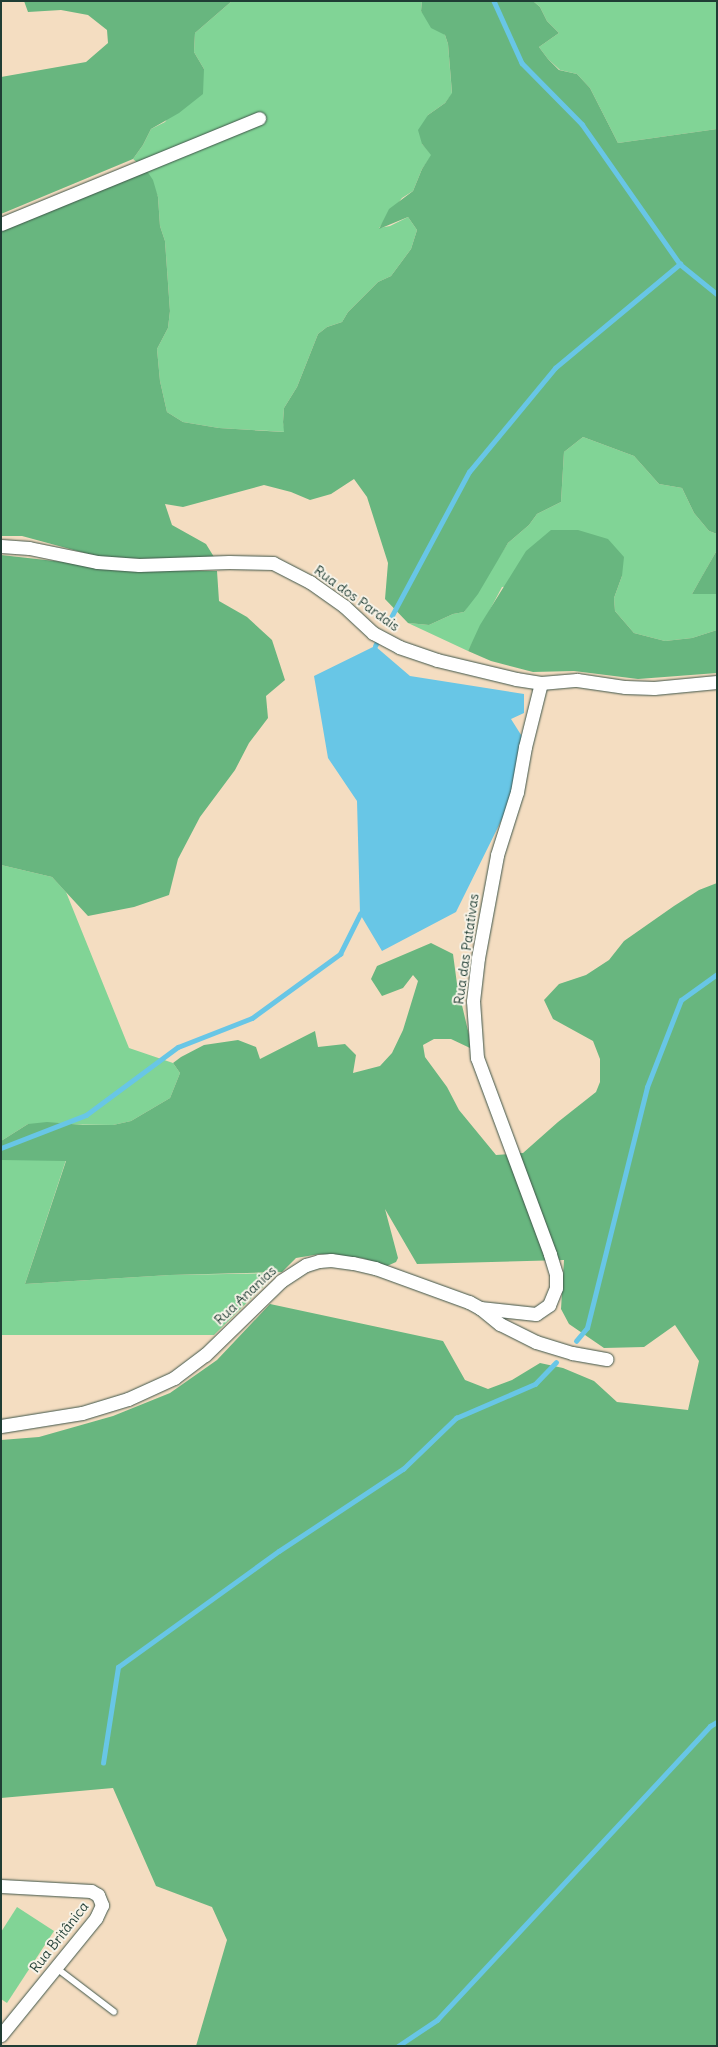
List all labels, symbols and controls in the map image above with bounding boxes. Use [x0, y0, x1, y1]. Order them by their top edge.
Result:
street label: Rua dos Pardais [311, 561, 403, 635]
street label: Rua das Patativas [450, 892, 482, 1006]
street label: Rua Ananias [210, 1262, 280, 1328]
street label: Rua Britânica [26, 1898, 92, 1976]

